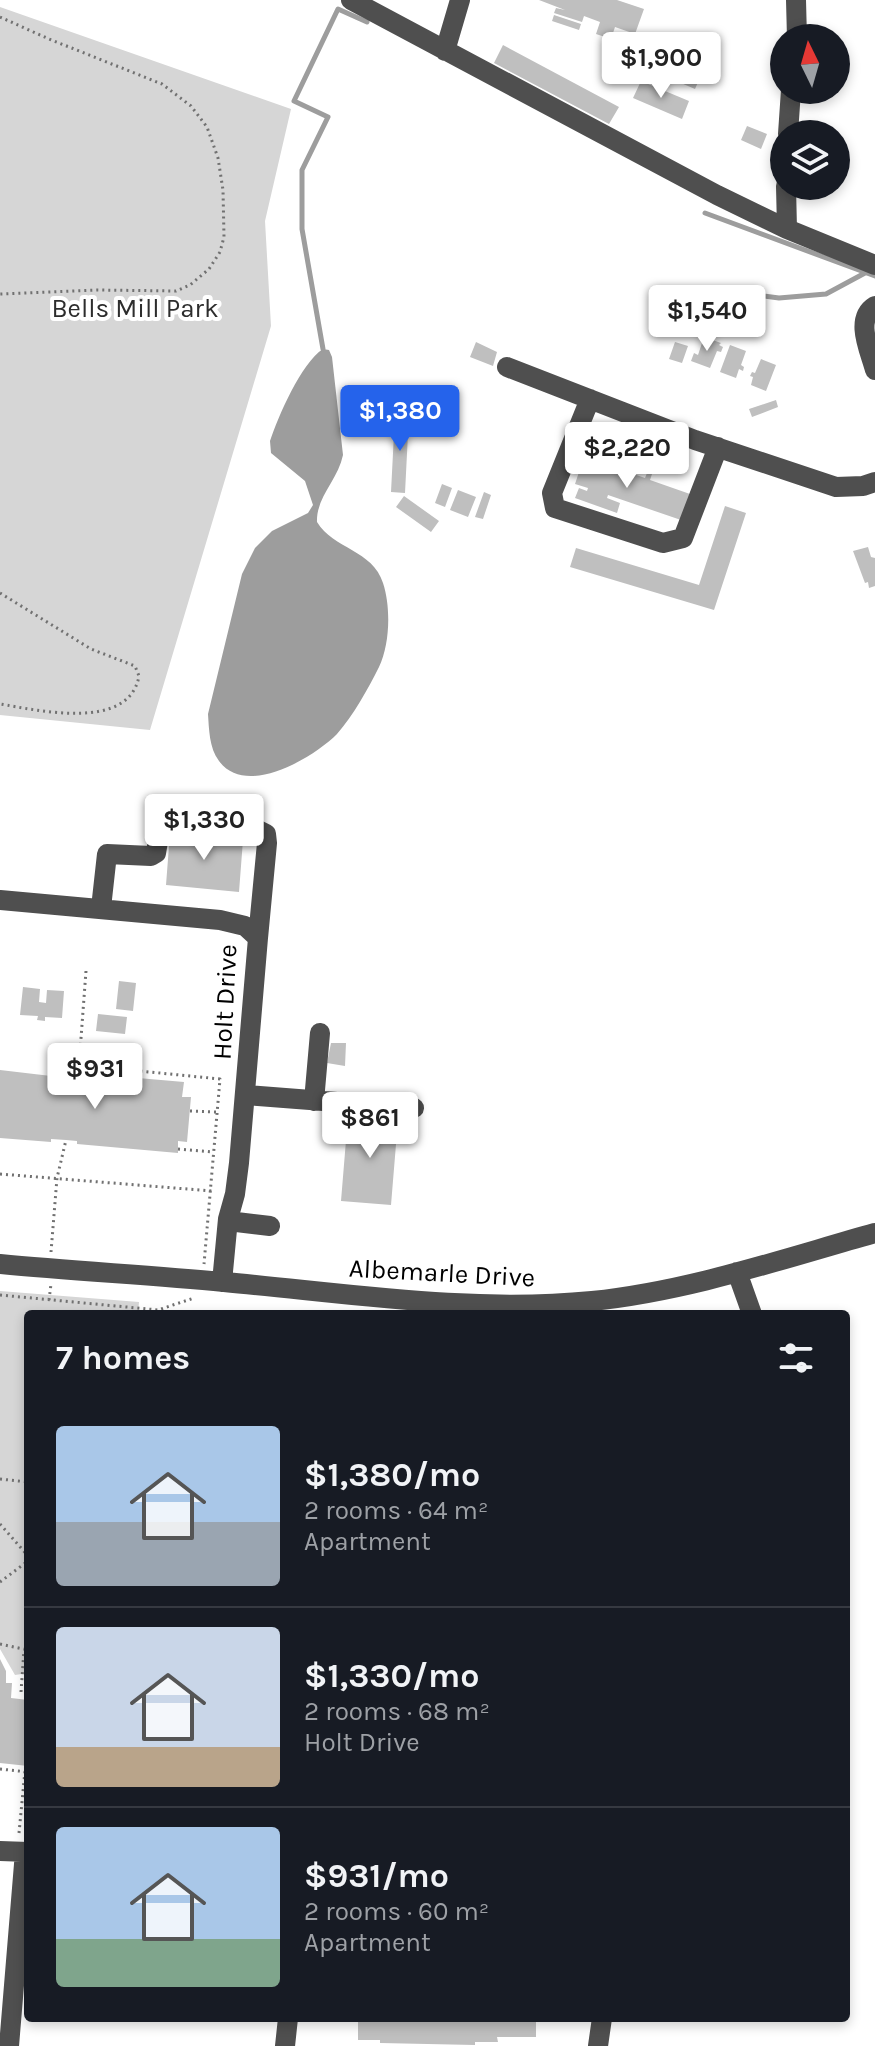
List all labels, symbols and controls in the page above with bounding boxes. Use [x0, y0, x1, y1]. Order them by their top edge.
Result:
north arrow [770, 24, 850, 104]
map controls [770, 24, 850, 200]
pin: $1,900 [596, 32, 726, 100]
text: $1,900 [620, 42, 702, 73]
button: layers [770, 120, 850, 200]
pin: $1,540 [642, 285, 772, 353]
park label: Bells Mill Park [51, 293, 219, 324]
text: $1,540 [667, 295, 747, 326]
pin: $1,380 [335, 385, 465, 453]
text: $1,380 [358, 395, 442, 426]
pin: $2,220 [562, 422, 692, 490]
text: $2,220 [583, 432, 671, 463]
pin: $1,330 [139, 794, 269, 862]
text: $1,330 [163, 804, 245, 835]
street label: Holt Drive [206, 943, 244, 1061]
pin: $931 [48, 1043, 142, 1111]
text: $931 [65, 1053, 125, 1084]
pin: $861 [323, 1092, 417, 1160]
text: $861 [340, 1102, 400, 1133]
street label: Albemarle Drive [348, 1253, 536, 1293]
icon: filters [774, 1336, 818, 1380]
text: 7 homes [56, 1338, 190, 1378]
text: $1,380/mo [304, 1455, 480, 1495]
icon: home [120, 1458, 216, 1554]
text: 2 rooms · 64 m² [304, 1495, 488, 1526]
text: Apartment [304, 1526, 431, 1557]
text: $1,330/mo [304, 1656, 480, 1696]
icon: home [120, 1659, 216, 1755]
text: 2 rooms · 68 m² [304, 1696, 490, 1727]
text: Holt Drive [304, 1727, 420, 1758]
text: $931/mo [304, 1856, 449, 1896]
icon: home [120, 1859, 216, 1955]
text: 2 rooms · 60 m² [304, 1896, 489, 1927]
text: Apartment [304, 1927, 431, 1958]

